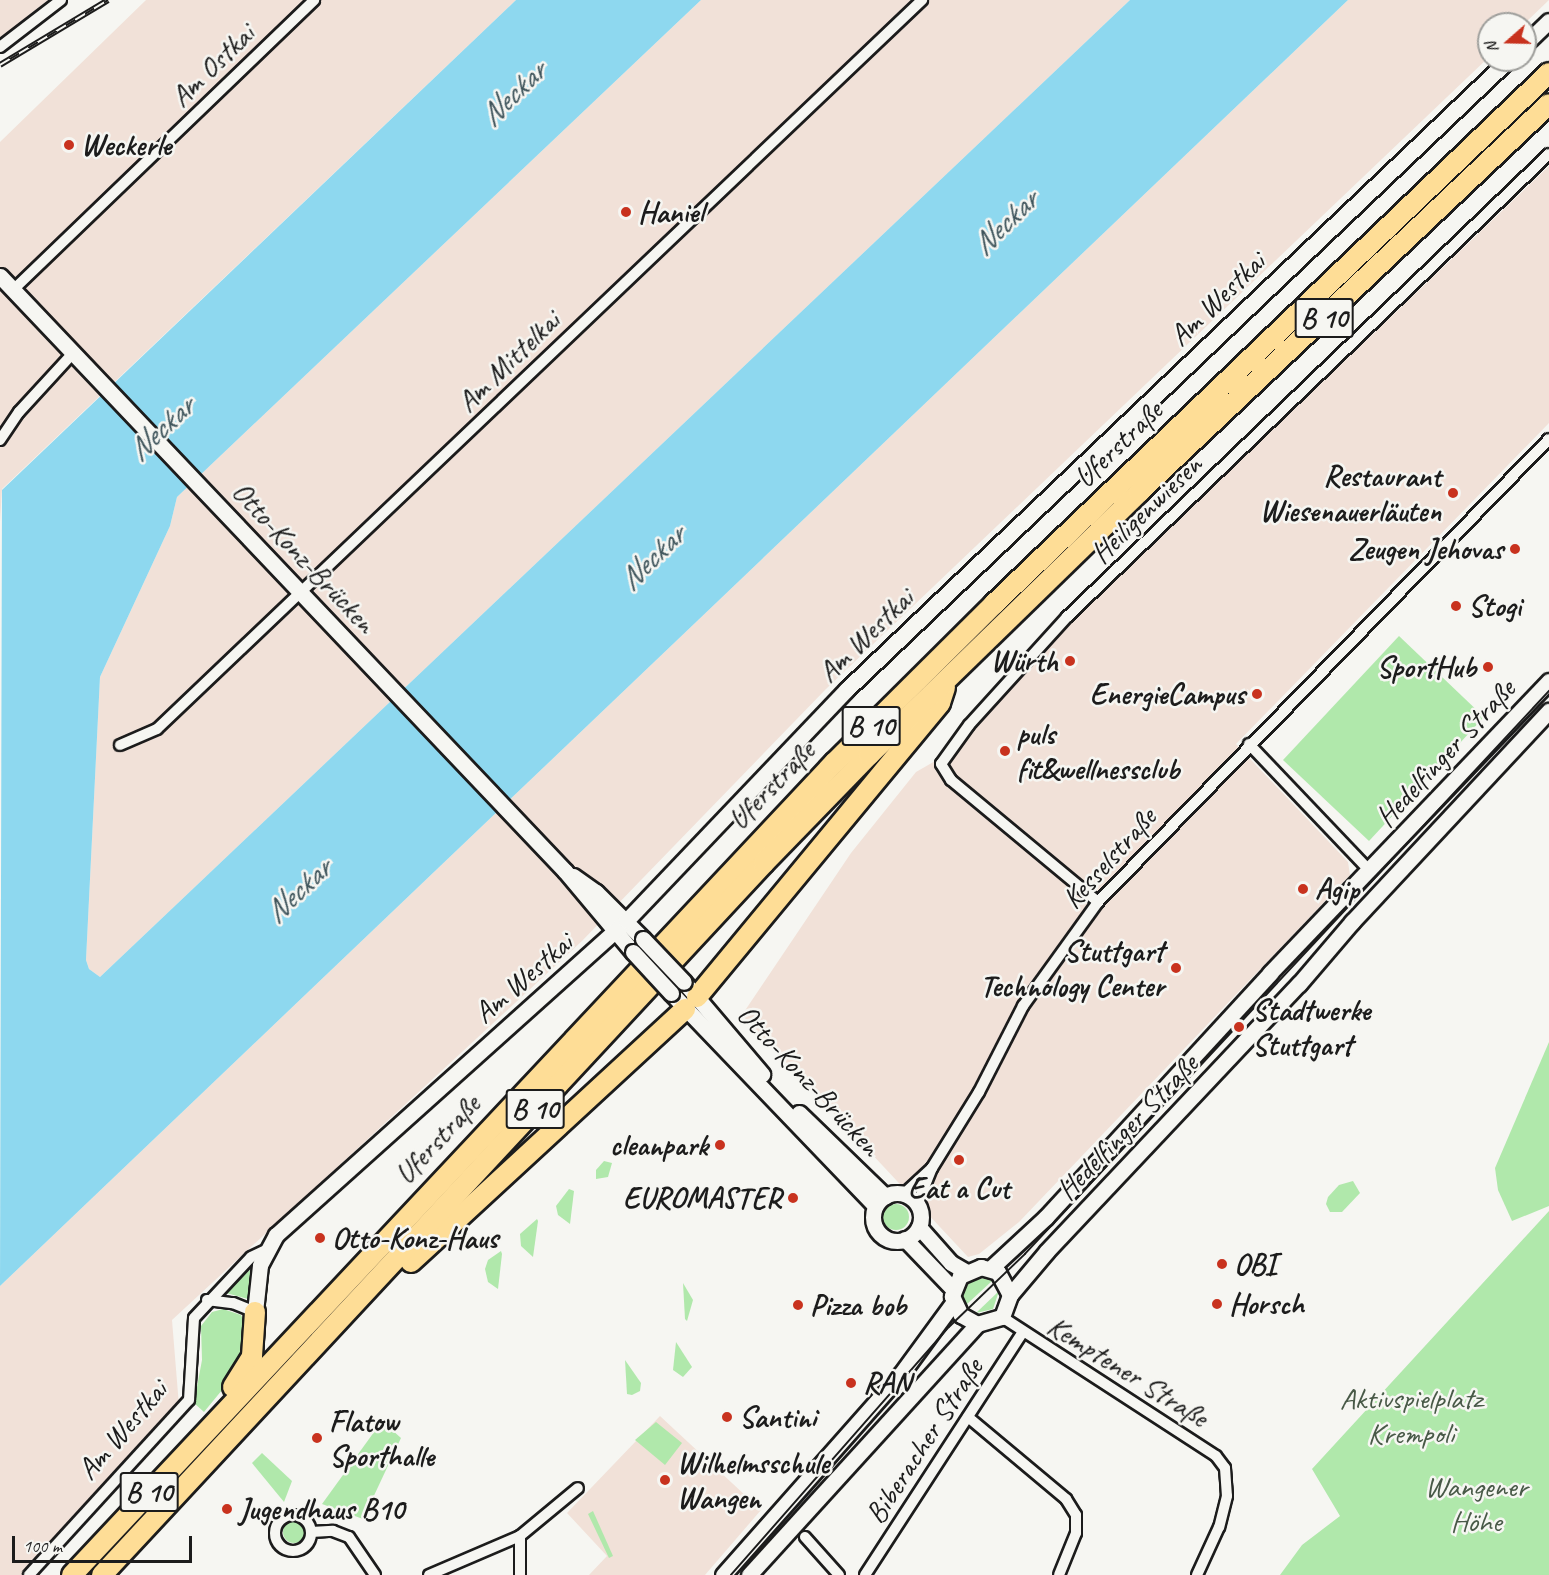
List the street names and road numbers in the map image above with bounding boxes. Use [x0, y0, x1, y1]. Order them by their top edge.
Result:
street label: Am Ostkai [162, 16, 262, 114]
street label: Am Westkai [1162, 245, 1272, 353]
road number: B 10 [1294, 293, 1354, 343]
street label: Am Mittelkai [449, 303, 567, 419]
street label: Uferstraße [1066, 393, 1170, 495]
street label: Heiligenwiesen [1083, 447, 1209, 571]
street label: Otto-Konz-Brücken [224, 473, 384, 641]
street label: Am Westkai [810, 581, 920, 689]
street label: Hedelfinger Straße [1367, 671, 1523, 835]
road number: B 10 [841, 701, 901, 751]
street label: Uferstraße [720, 733, 822, 837]
street label: Kesselstraße [1054, 800, 1164, 916]
street label: Am Westkai [466, 925, 580, 1031]
street label: Otto-Konz-Brücken [729, 996, 889, 1164]
street label: Hedelfinger Straße [1048, 1046, 1206, 1208]
road number: B 10 [505, 1084, 565, 1134]
street label: Uferstraße [387, 1087, 487, 1191]
street label: Kemptener Straße [1041, 1307, 1215, 1435]
street label: Biberacher Straße [857, 1351, 991, 1531]
street label: Am Westkai [69, 1373, 175, 1487]
road number: B 10 [119, 1467, 179, 1517]

